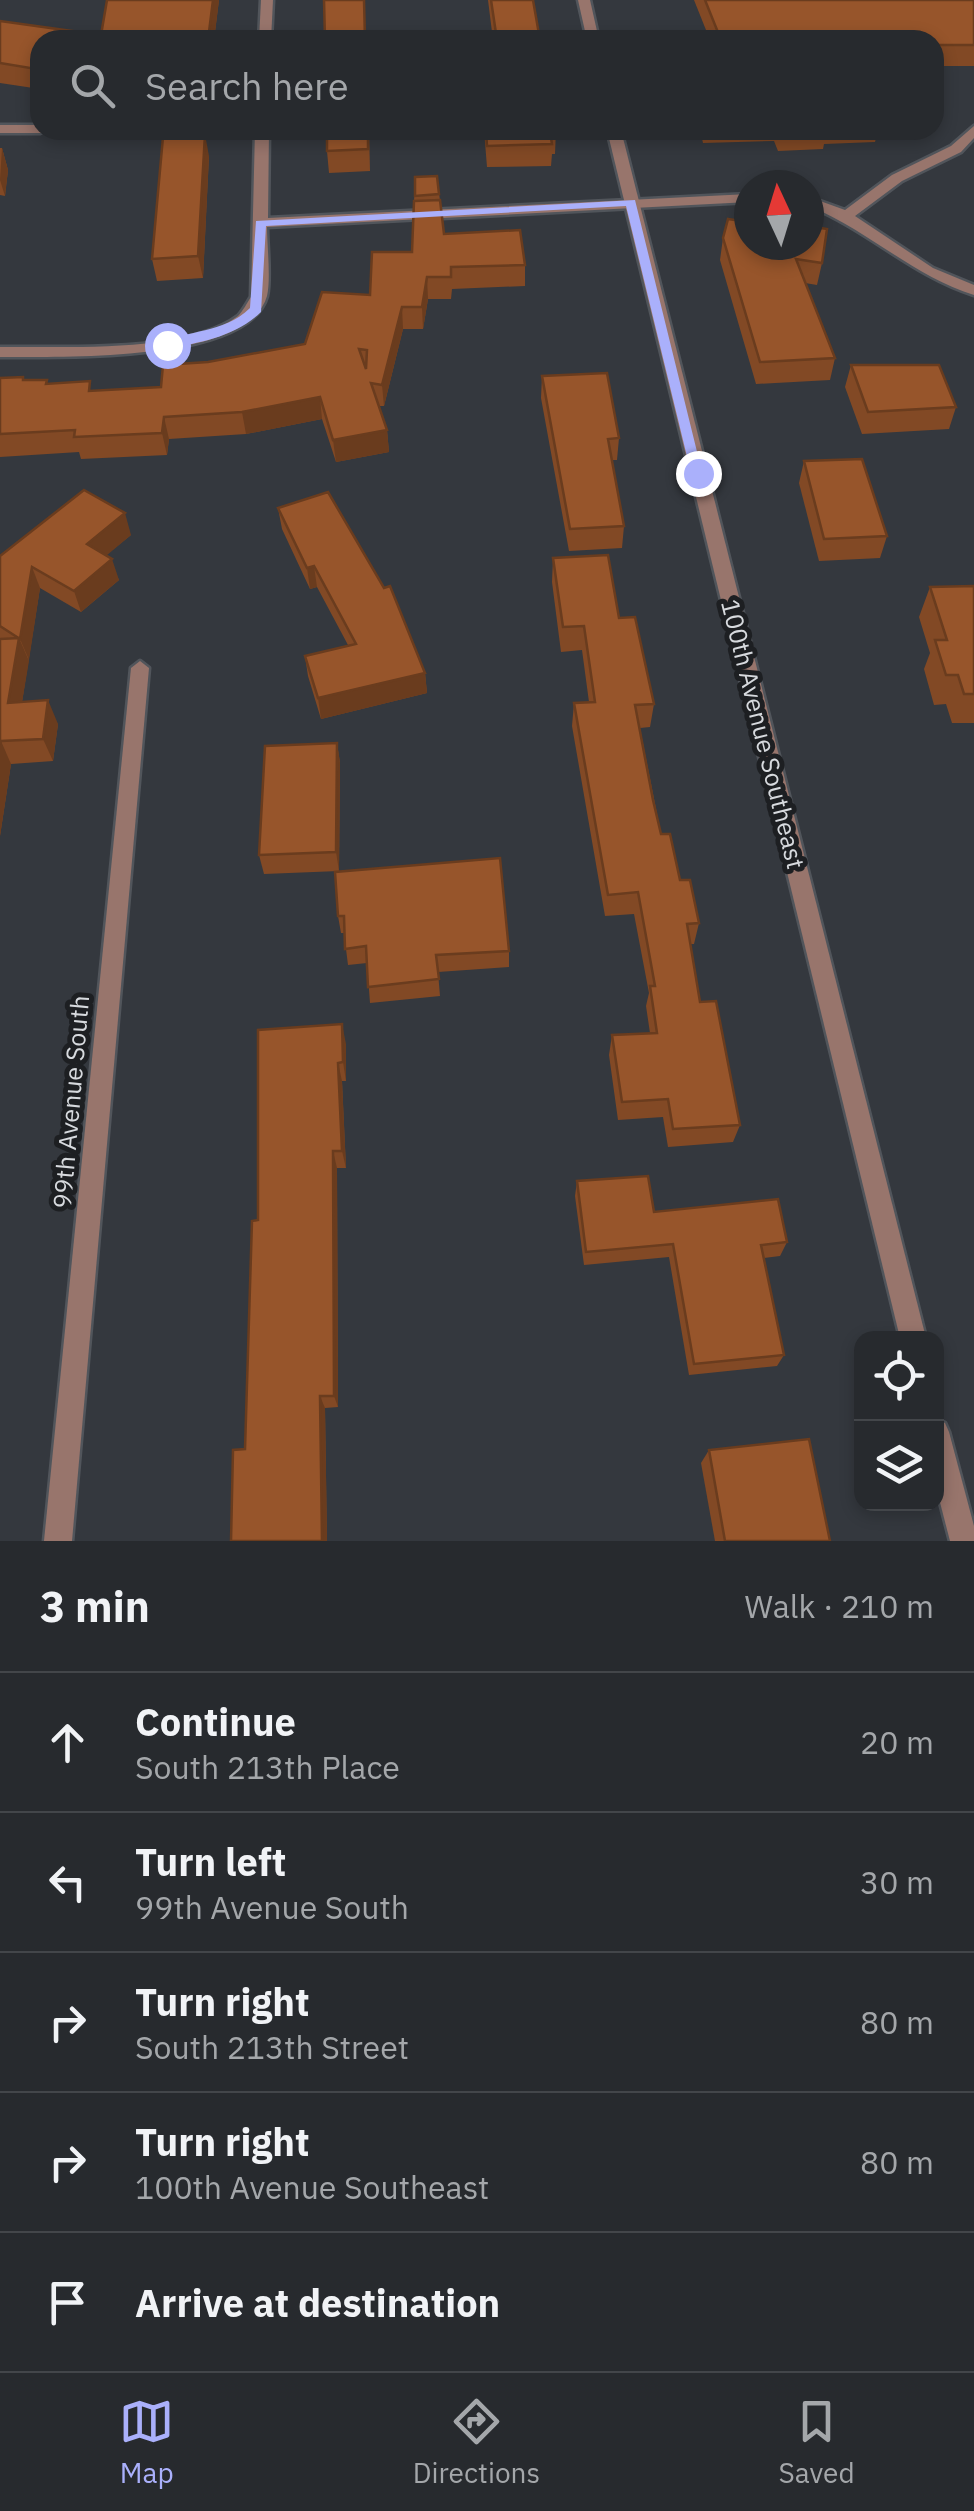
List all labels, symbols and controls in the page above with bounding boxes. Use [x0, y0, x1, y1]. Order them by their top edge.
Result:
search box [30, 30, 944, 140]
icon: search [65, 58, 120, 113]
text: Search here [145, 61, 349, 110]
north arrow [734, 170, 824, 260]
route start [145, 323, 191, 369]
route end [676, 451, 722, 497]
street label: 100th Avenue Southeast [714, 596, 813, 872]
street label: 99th Avenue South [45, 994, 96, 1210]
map controls [854, 1331, 944, 1511]
button: locate [854, 1331, 944, 1421]
button: layers [854, 1421, 944, 1511]
text: 3 min [40, 1579, 150, 1634]
text: Walk · 210 m [745, 1585, 934, 1627]
text: Continue [135, 1697, 296, 1746]
icon: ahead [40, 1715, 95, 1770]
text: 20 m [860, 1721, 934, 1763]
text: South 213th Place [135, 1746, 400, 1788]
text: Turn left [135, 1837, 286, 1886]
icon: left [40, 1855, 95, 1910]
text: 30 m [860, 1861, 934, 1903]
text: 99th Avenue South [135, 1886, 409, 1928]
text: Turn right [135, 1977, 310, 2026]
icon: right [40, 1995, 95, 2050]
text: 80 m [860, 2001, 934, 2043]
text: South 213th Street [135, 2026, 409, 2068]
text: Turn right [135, 2117, 310, 2166]
icon: right [40, 2135, 95, 2190]
text: 80 m [860, 2141, 934, 2183]
text: 100th Avenue Southeast [135, 2166, 489, 2208]
icon: arrive [40, 2275, 95, 2330]
text: Arrive at destination [135, 2278, 500, 2327]
tab: Map [119, 2394, 174, 2491]
tab: Directions [413, 2394, 540, 2491]
tab: Saved [779, 2394, 855, 2491]

